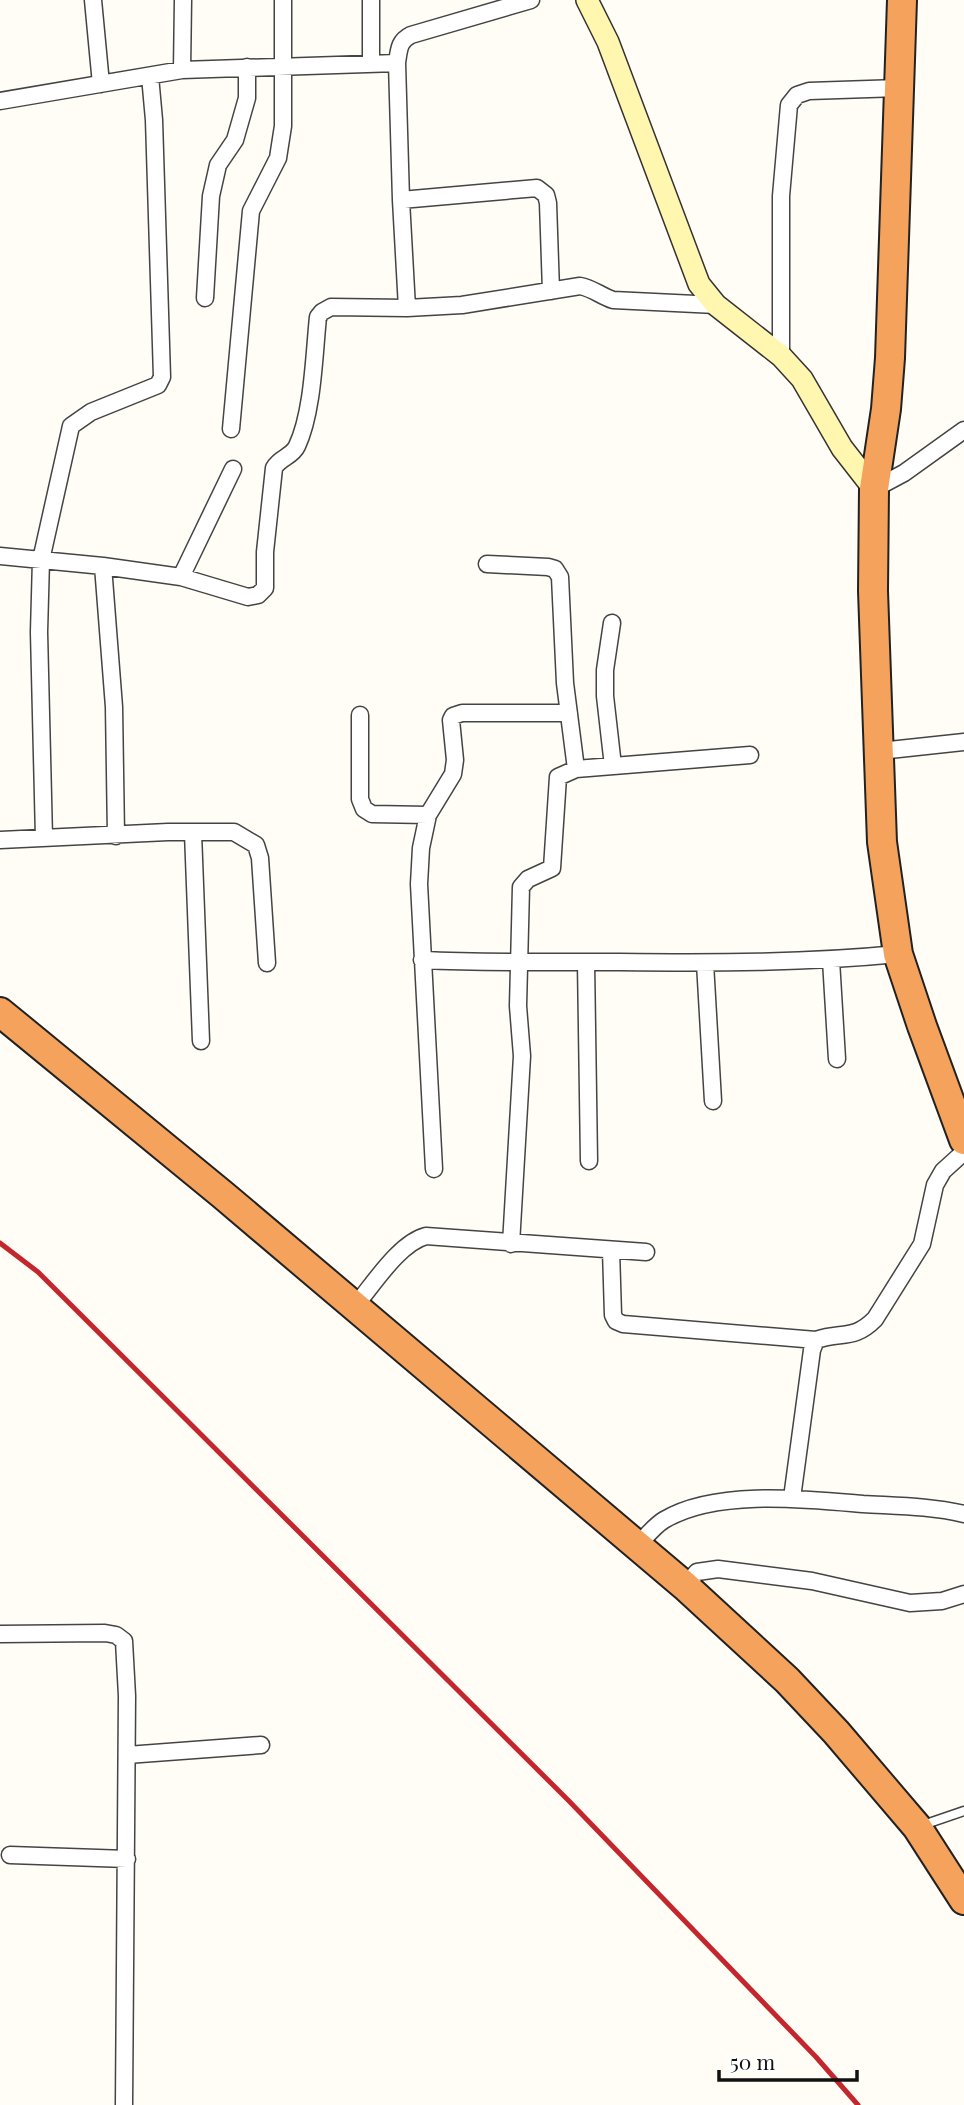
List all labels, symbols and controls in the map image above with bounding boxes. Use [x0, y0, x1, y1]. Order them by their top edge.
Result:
scale bar [719, 2038, 857, 2082]
text: 50 m [730, 2047, 776, 2075]

